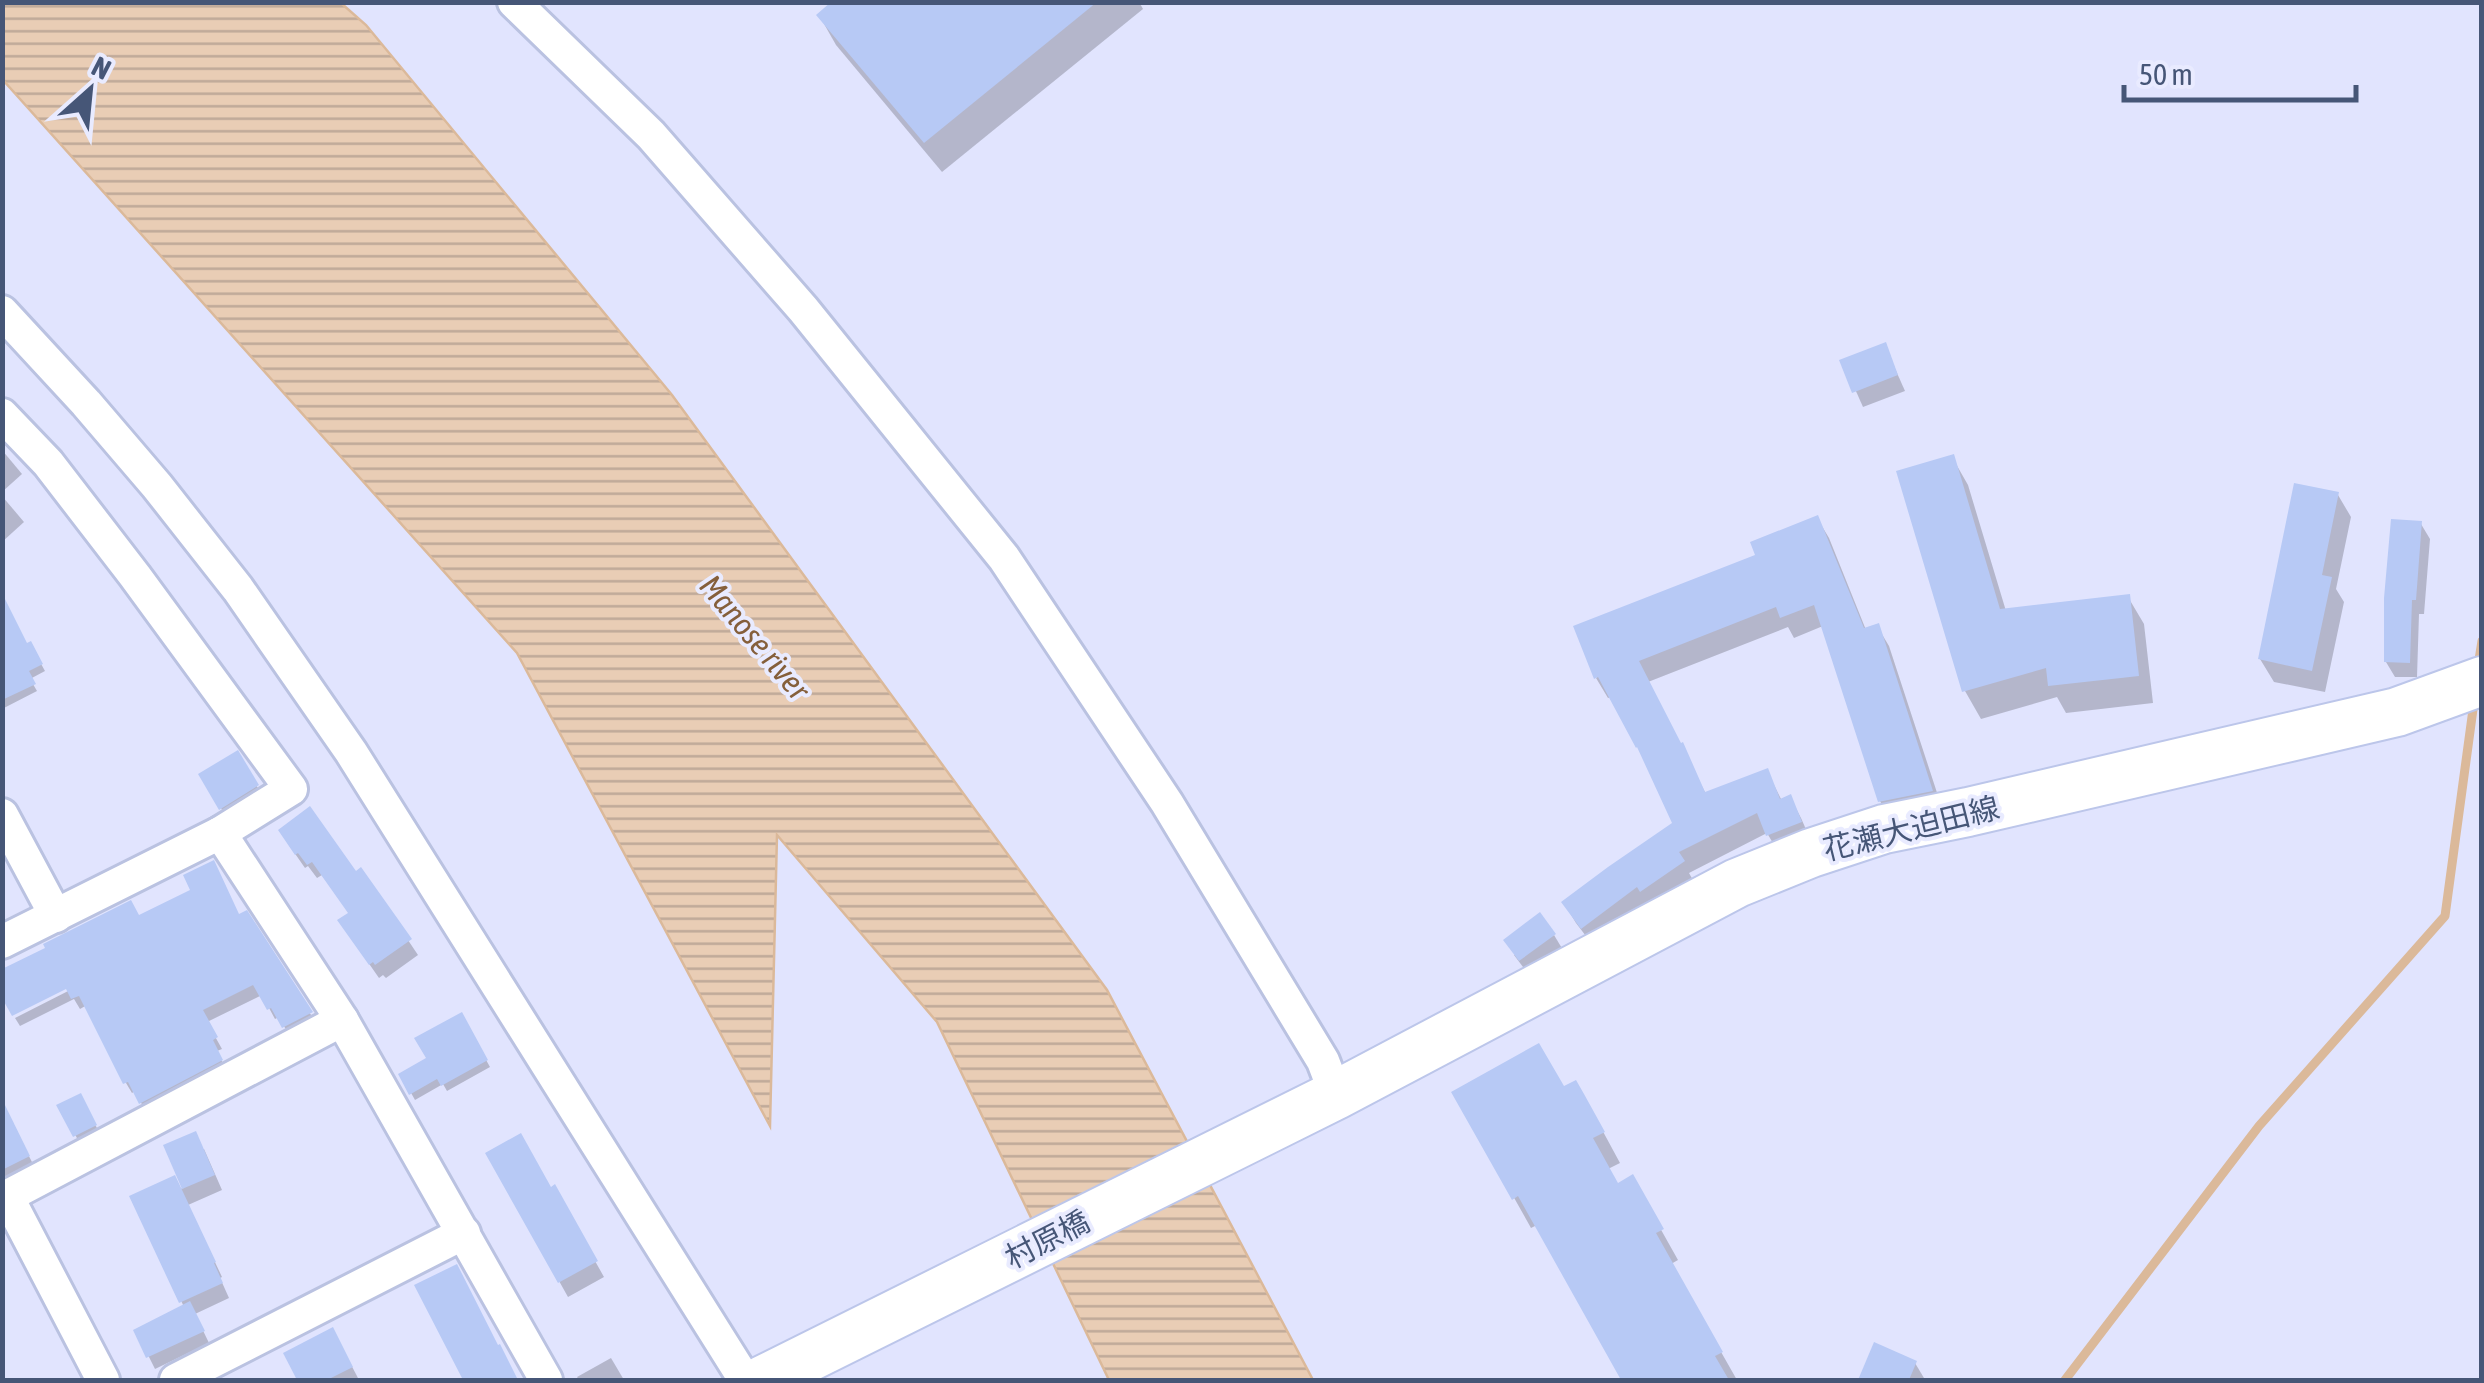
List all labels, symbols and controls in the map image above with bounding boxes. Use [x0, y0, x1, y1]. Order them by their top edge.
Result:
north arrow [40, 40, 140, 140]
scale bar [2124, 40, 2356, 102]
text: N [87, 50, 116, 86]
text: 50 m [2139, 57, 2193, 91]
water label: Manose river [692, 567, 819, 708]
street label: 花瀬大迫田線 [1820, 790, 2002, 866]
street label: 村原橋 [999, 1203, 1095, 1275]

